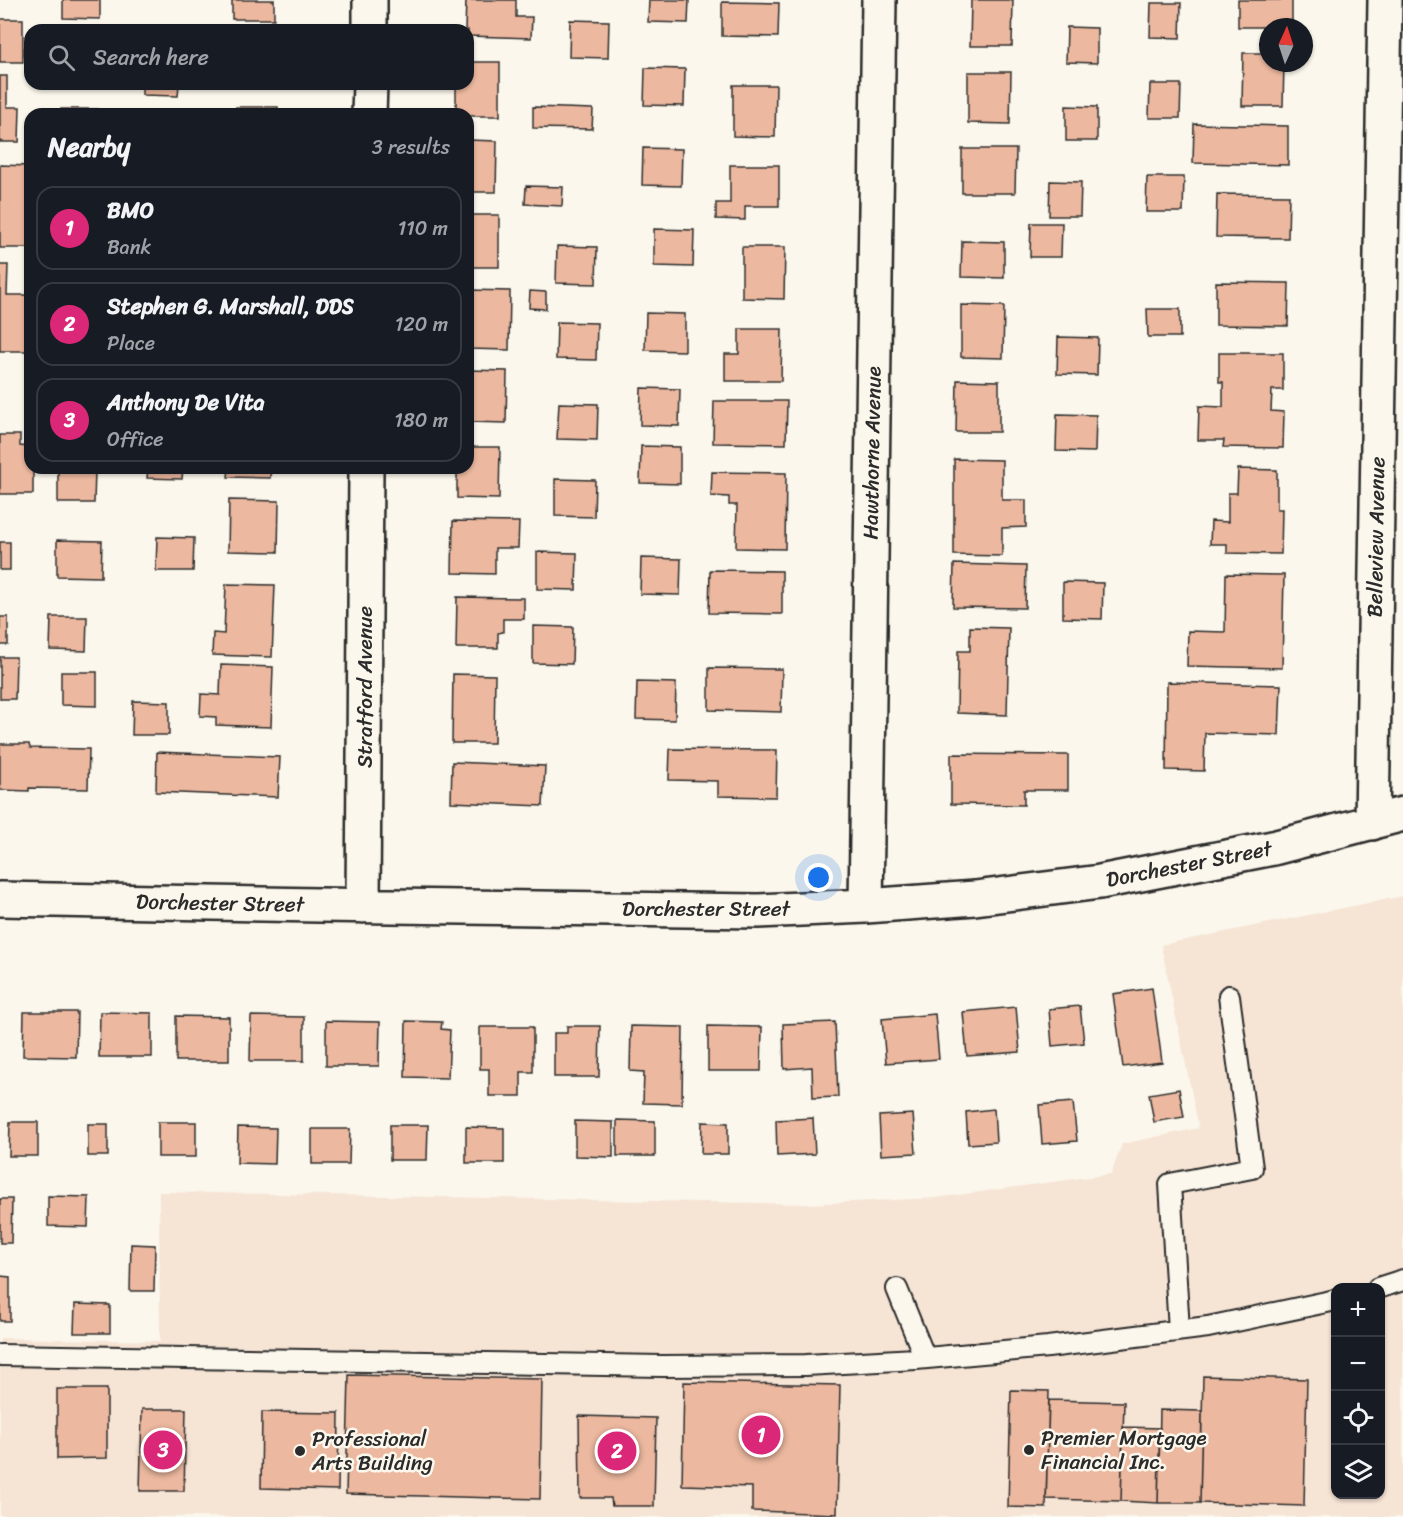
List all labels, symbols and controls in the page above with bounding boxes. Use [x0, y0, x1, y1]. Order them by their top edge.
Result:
north arrow [1259, 18, 1313, 72]
search box [24, 24, 474, 90]
text: Search here [93, 38, 209, 77]
icon: search [45, 41, 78, 74]
text: Nearby [48, 124, 130, 170]
text: 3 results [372, 130, 450, 165]
text: BMO [107, 191, 154, 230]
text: 1 [65, 211, 74, 246]
text: 110 m [398, 211, 448, 246]
text: Bank [107, 230, 151, 265]
text: Stephen G. Marshall, DDS [107, 287, 354, 326]
text: 2 [64, 307, 75, 342]
text: 120 m [395, 307, 448, 342]
text: Place [107, 326, 155, 361]
street label: Hawthorne Avenue [851, 366, 893, 540]
text: Anthony De Vita [107, 383, 265, 422]
text: 3 [64, 403, 75, 438]
text: 180 m [394, 403, 448, 438]
text: Office [107, 422, 163, 457]
street label: Belleview Avenue [1356, 456, 1396, 618]
street label: Stratford Avenue [346, 606, 384, 768]
street label: Dorchester Street [1103, 829, 1277, 899]
your location [804, 863, 833, 892]
street label: Dorchester Street [136, 883, 306, 923]
street label: Dorchester Street [622, 890, 792, 928]
map controls [1331, 1283, 1385, 1499]
button: + [1331, 1283, 1385, 1337]
button: − [1331, 1337, 1385, 1391]
button: locate [1331, 1391, 1385, 1445]
pin: 1 [742, 1412, 780, 1458]
place label: Premier Mortgage Financial Inc. [1041, 1419, 1207, 1481]
place label: Professional Arts Building [311, 1420, 433, 1482]
pin: 3 [144, 1428, 182, 1472]
pin: 2 [598, 1428, 636, 1474]
marker: Premier Mortgage Financial Inc. [1022, 1443, 1036, 1457]
marker: Professional Arts Building [293, 1444, 307, 1458]
button: layers [1331, 1445, 1385, 1499]

